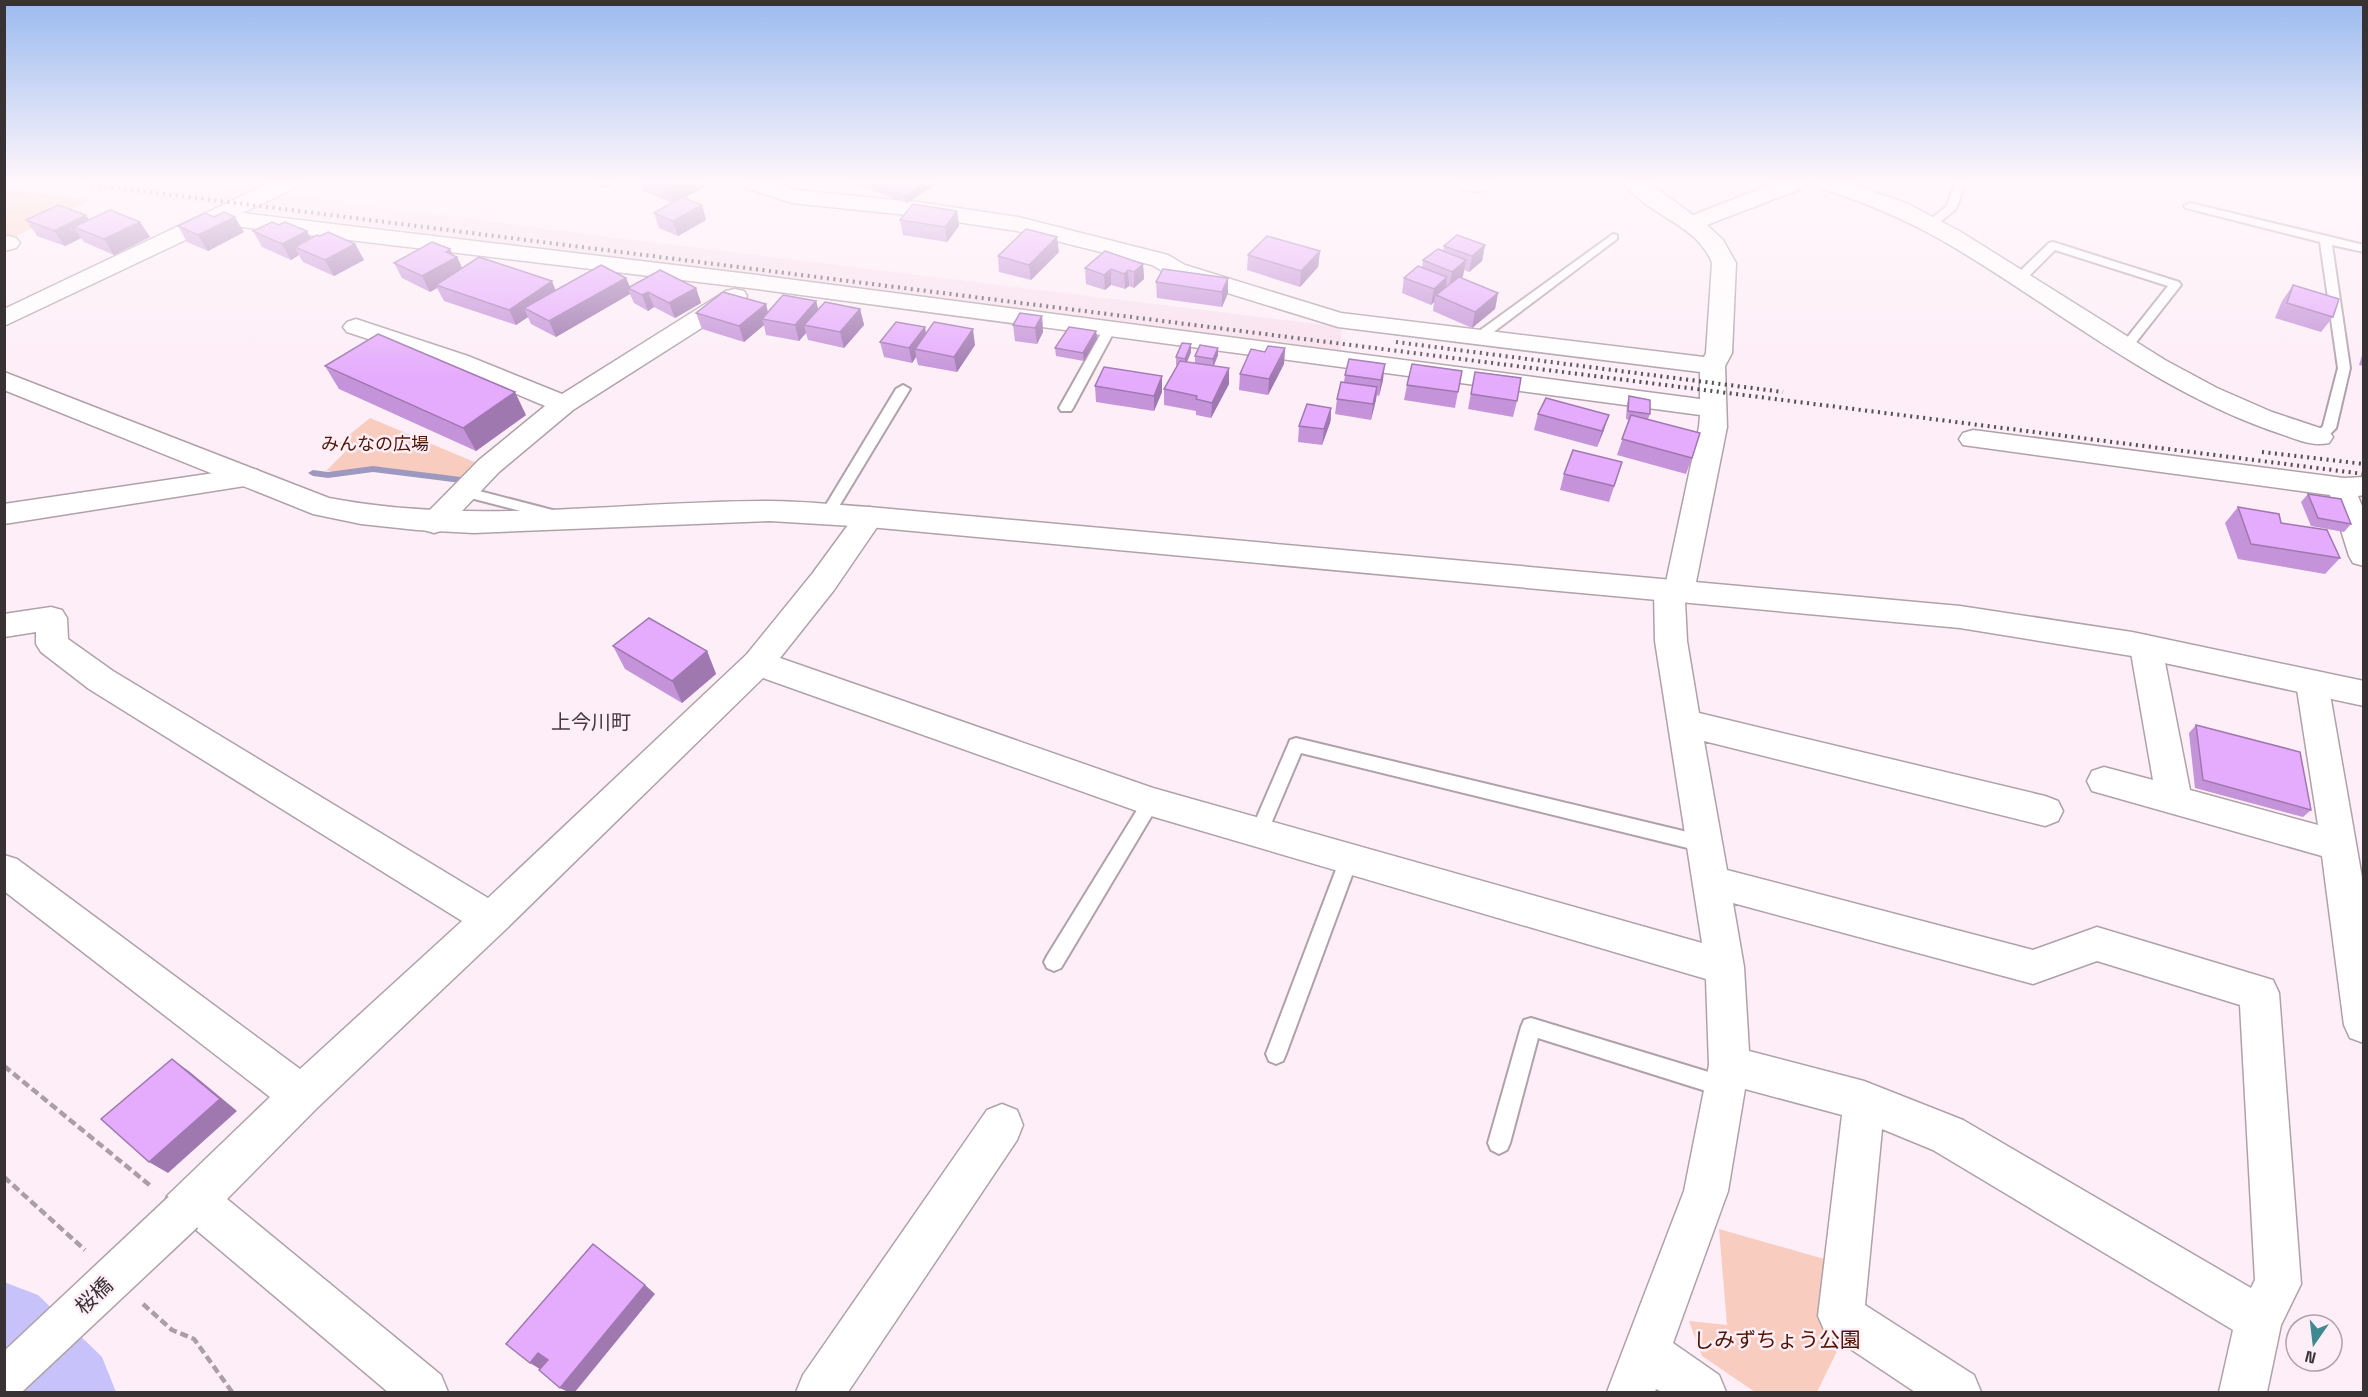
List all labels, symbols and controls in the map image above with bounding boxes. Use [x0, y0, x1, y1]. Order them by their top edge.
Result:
park label: みんなの広場 [321, 432, 429, 455]
district label: 上今川町 [551, 709, 631, 735]
street label: 桜橋 [69, 1271, 118, 1320]
north arrow [2284, 1313, 2344, 1373]
park label: しみずちょう公園 [1693, 1326, 1861, 1353]
text: N [2303, 1346, 2318, 1369]

